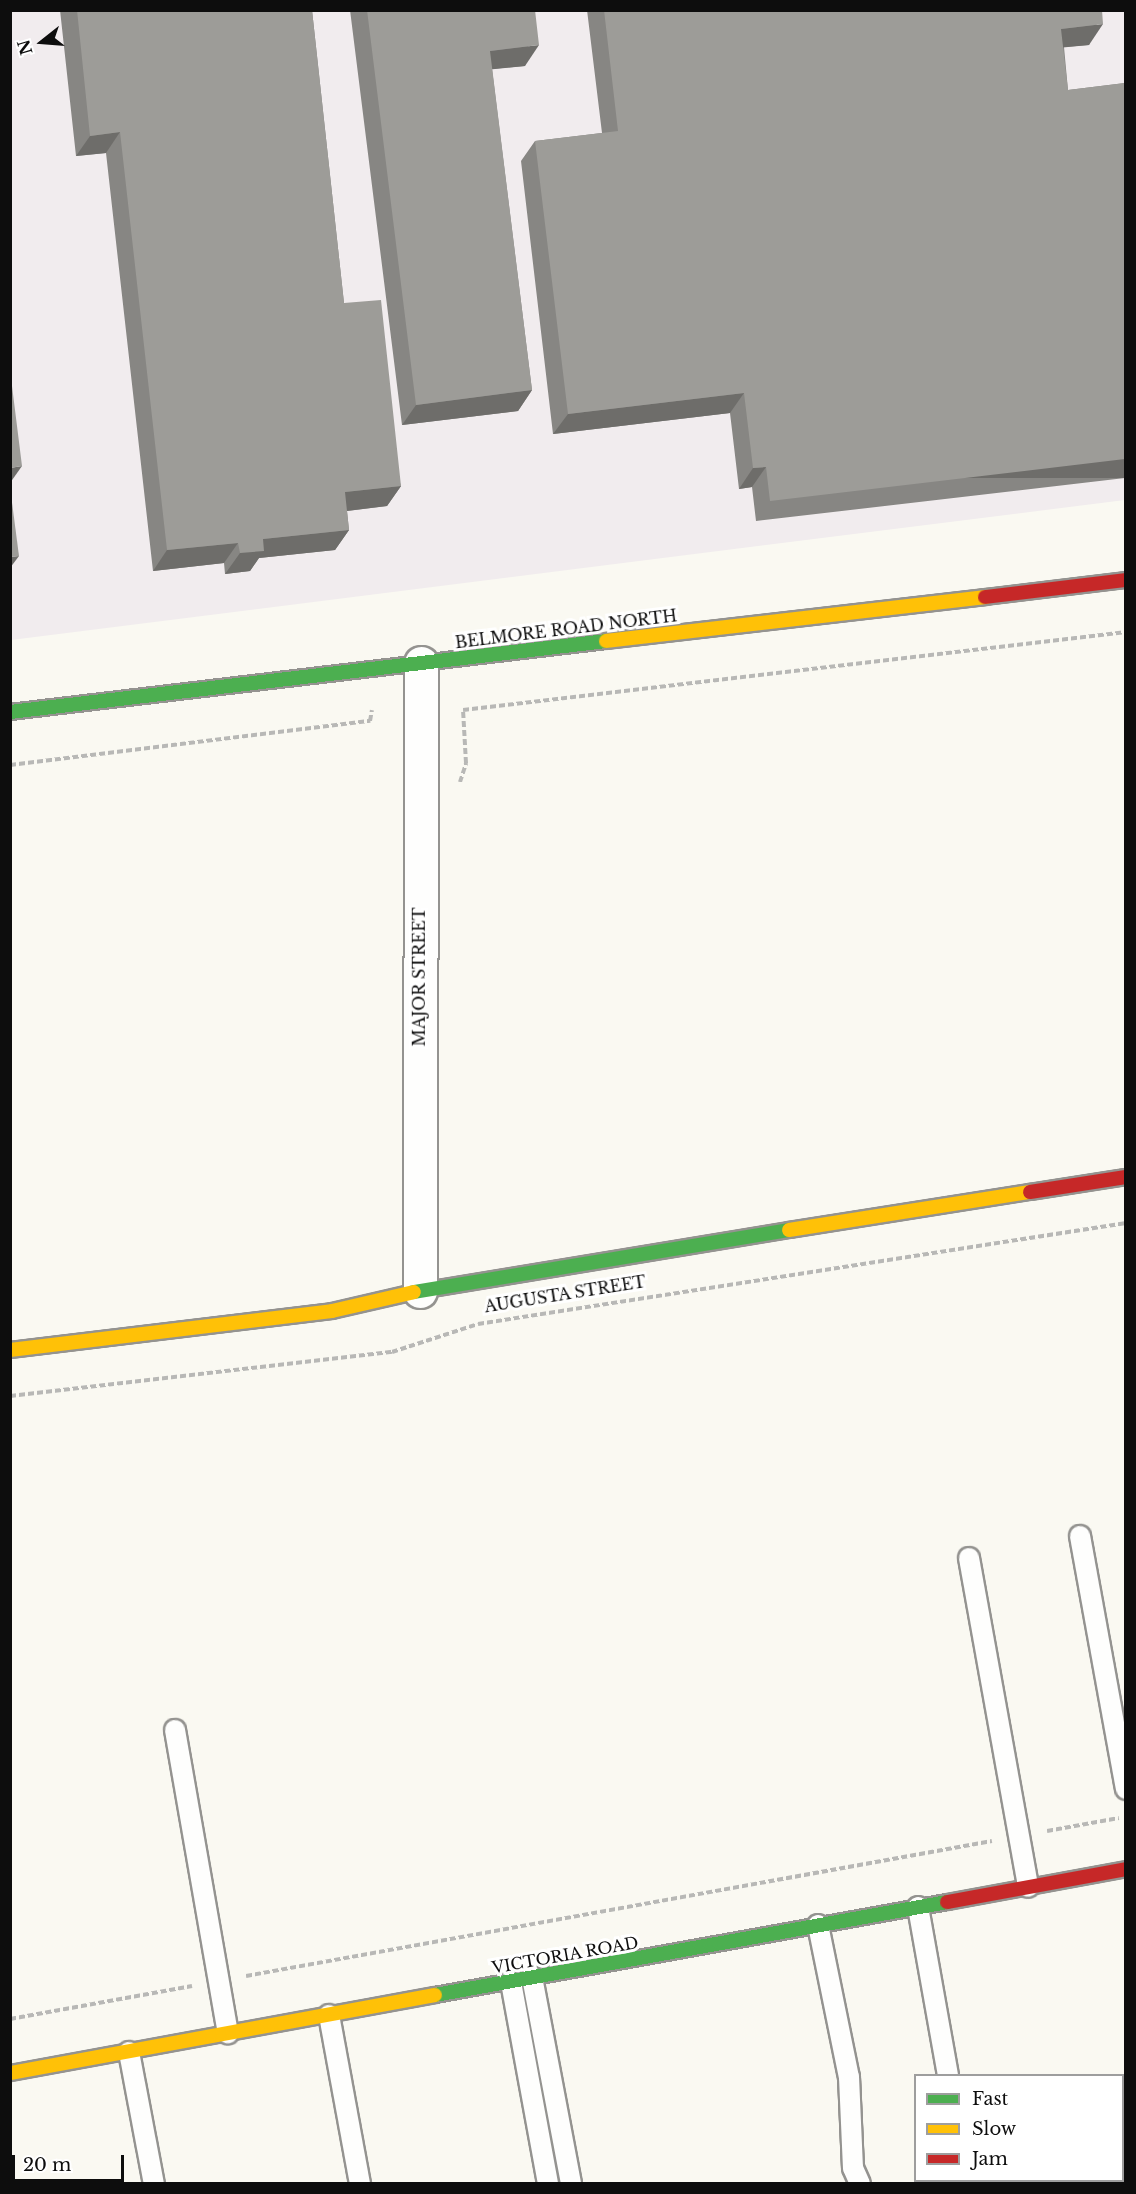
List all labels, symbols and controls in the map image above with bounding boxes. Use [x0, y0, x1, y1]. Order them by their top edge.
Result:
north arrow [12, 12, 72, 72]
text: N [13, 37, 37, 57]
street label: BELMORE ROAD NORTH [454, 606, 678, 652]
street label: MAJOR STREET [409, 907, 429, 1047]
street label: AUGUSTA STREET [483, 1272, 647, 1316]
street label: VICTORIA ROAD [490, 1933, 640, 1977]
legend [914, 2074, 1124, 2182]
text: Fast [972, 2088, 1008, 2110]
text: Slow [972, 2118, 1016, 2140]
scale bar [15, 2143, 128, 2181]
text: Jam [972, 2148, 1008, 2170]
text: 20 m [23, 2154, 71, 2176]

